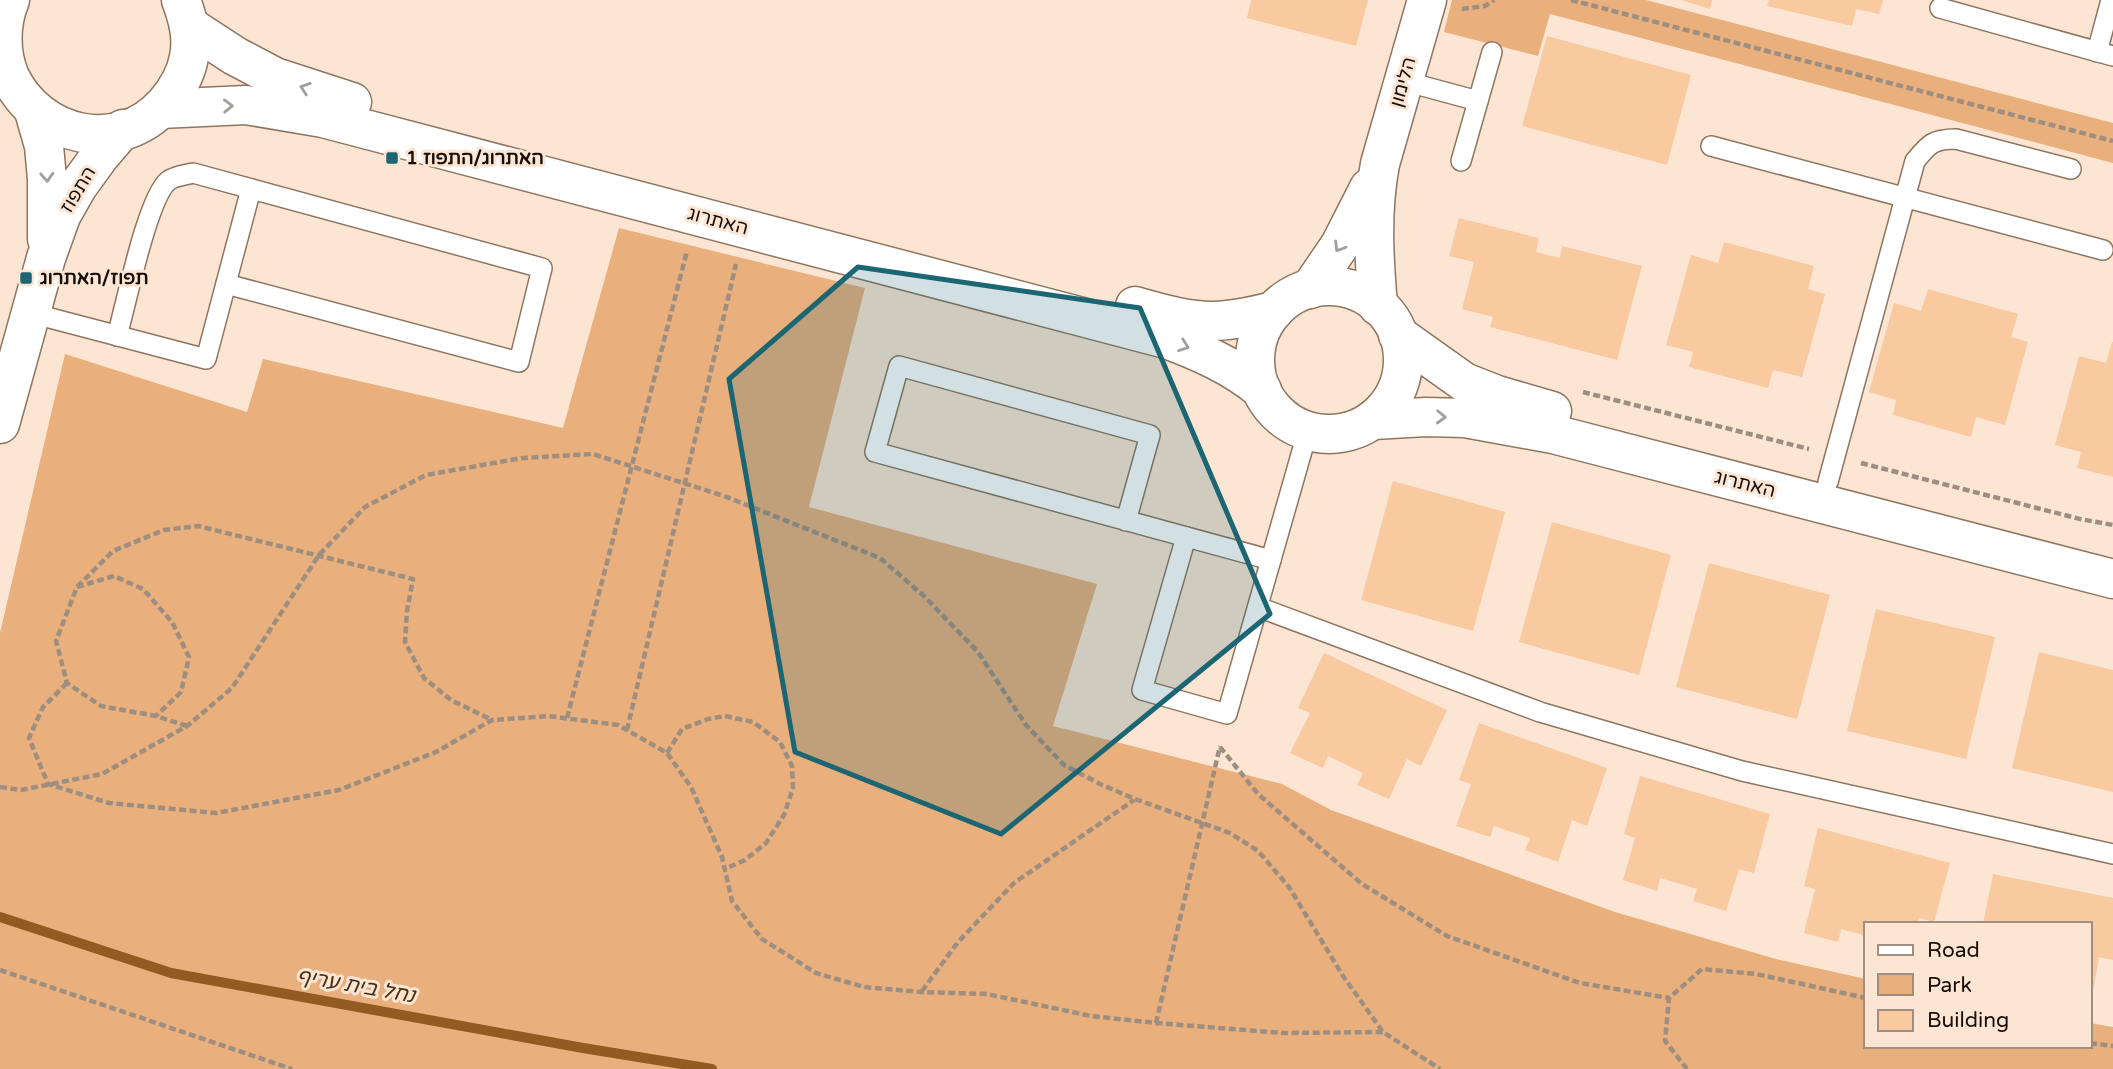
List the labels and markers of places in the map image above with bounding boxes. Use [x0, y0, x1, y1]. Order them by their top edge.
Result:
place label: האתרוג/התפוז 1 [406, 147, 544, 169]
marker: האתרוג/התפוז 1 [384, 150, 400, 166]
place label: תפוז/האתרוג [39, 267, 148, 289]
marker: תפוז/האתרוג [18, 270, 34, 286]

